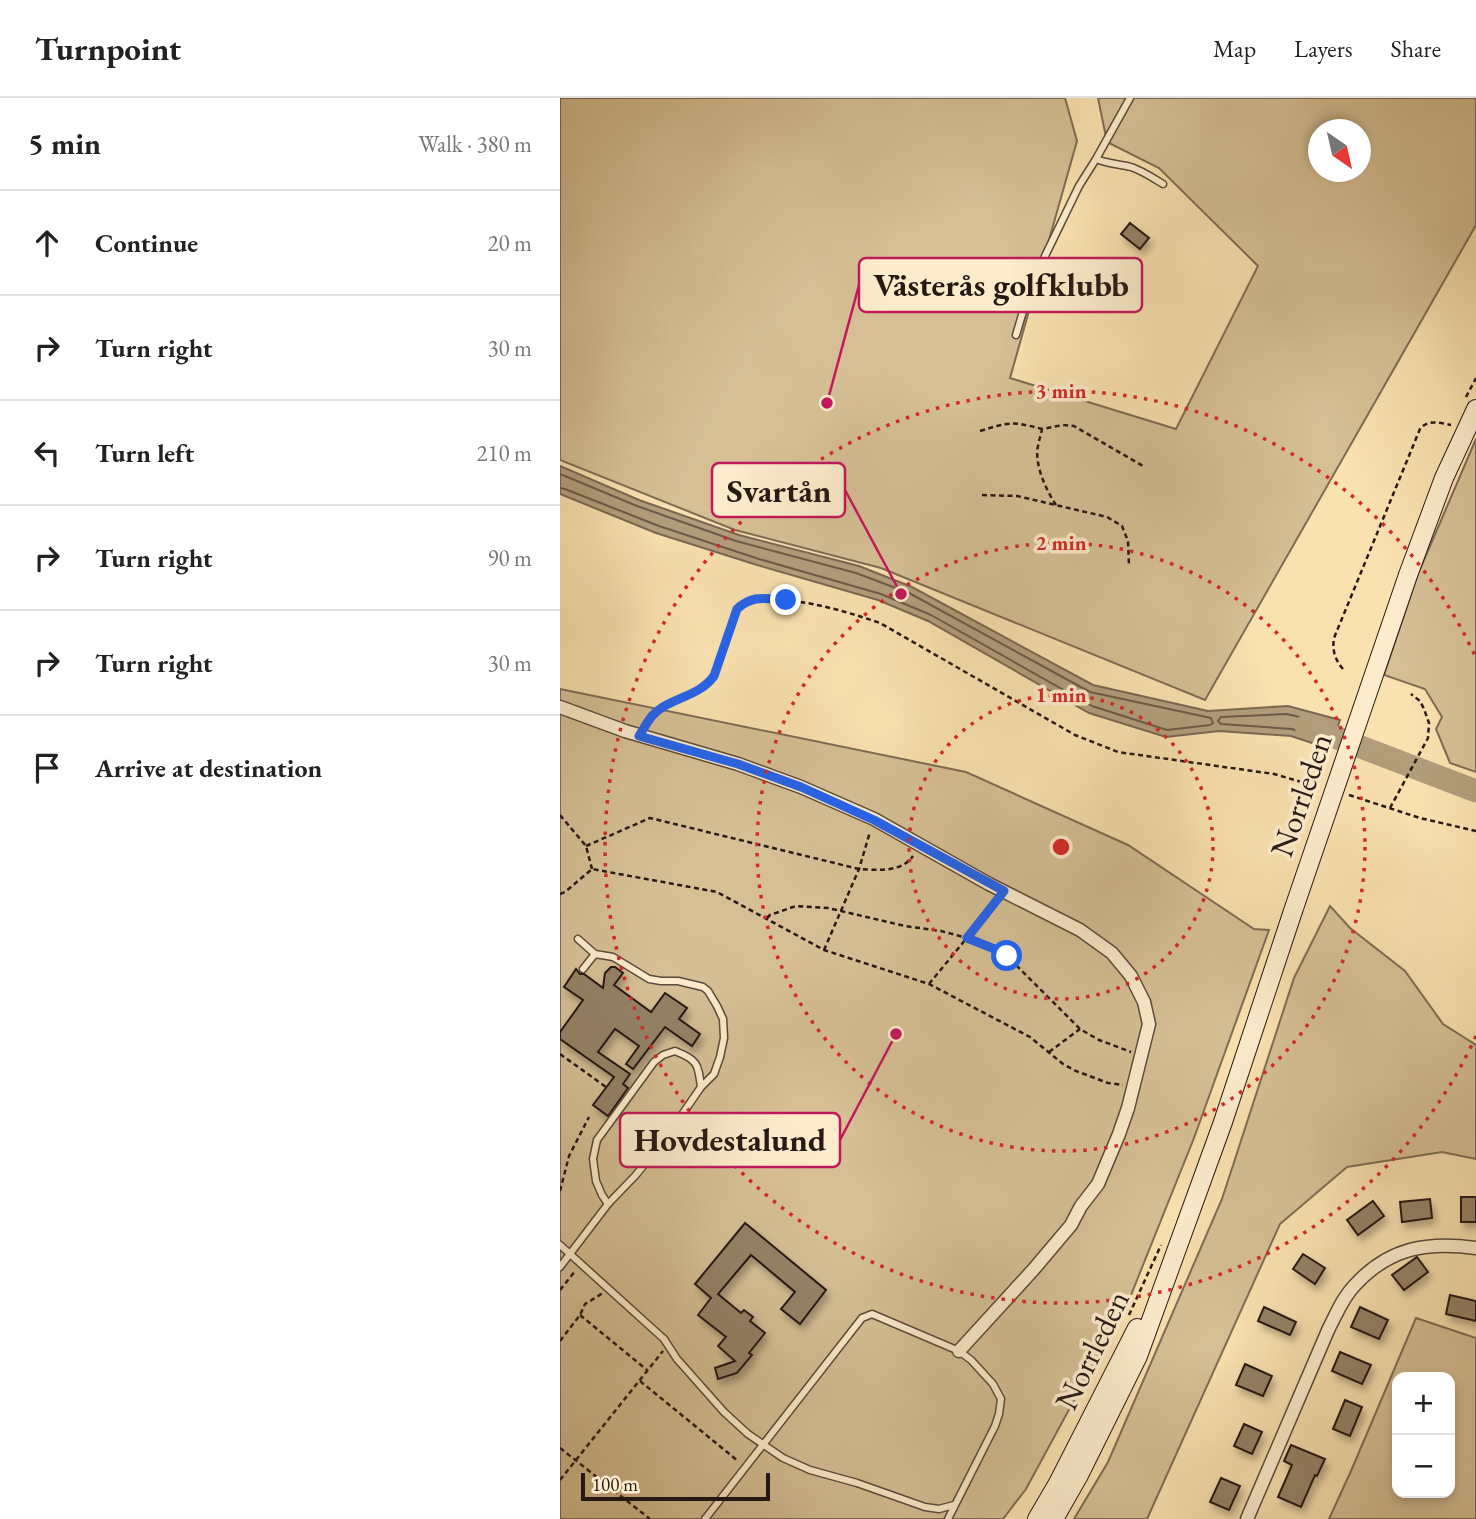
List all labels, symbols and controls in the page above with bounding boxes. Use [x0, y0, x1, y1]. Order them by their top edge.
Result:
text: Turnpoint [35, 27, 181, 70]
text: Map [1213, 33, 1256, 64]
text: Layers [1294, 33, 1353, 64]
text: Share [1391, 33, 1441, 64]
north arrow [1308, 119, 1371, 182]
text: 5 min [28, 124, 101, 163]
text: Walk · 380 m [418, 129, 532, 159]
icon: ahead [28, 224, 66, 262]
text: Continue [95, 226, 198, 260]
text: 20 m [487, 228, 532, 258]
callout: Västerås golfklubb [859, 258, 1142, 312]
text: Västerås golfklubb [873, 263, 1129, 306]
icon: right [28, 329, 66, 367]
text: Turn right [95, 331, 213, 365]
text: 30 m [487, 333, 532, 363]
text: 3 min [1035, 377, 1087, 404]
icon: left [28, 434, 66, 472]
text: Turn left [95, 436, 194, 470]
text: 210 m [476, 438, 532, 468]
callout: Svartån [712, 463, 845, 517]
text: Svartån [726, 469, 832, 512]
text: 2 min [1035, 529, 1087, 556]
icon: right [28, 539, 66, 577]
text: Turn right [95, 541, 213, 575]
text: 90 m [487, 543, 532, 573]
route end [770, 584, 801, 615]
icon: right [28, 644, 66, 682]
text: Turn right [95, 646, 213, 680]
text: 30 m [487, 648, 532, 678]
text: 1 min [1035, 681, 1087, 708]
street label: Norrleden [1260, 728, 1342, 862]
icon: arrive [28, 749, 66, 787]
text: Arrive at destination [95, 751, 322, 785]
centre of rings [1049, 835, 1073, 859]
route start [991, 940, 1022, 971]
callout: Hovdestalund [620, 1113, 840, 1167]
text: Hovdestalund [634, 1118, 826, 1161]
street label: Norrleden [1045, 1283, 1139, 1417]
map controls [1392, 1372, 1455, 1498]
button: + [1392, 1372, 1455, 1435]
button: − [1392, 1435, 1455, 1498]
scale bar [581, 1470, 770, 1502]
text: 100 m [592, 1472, 638, 1497]

